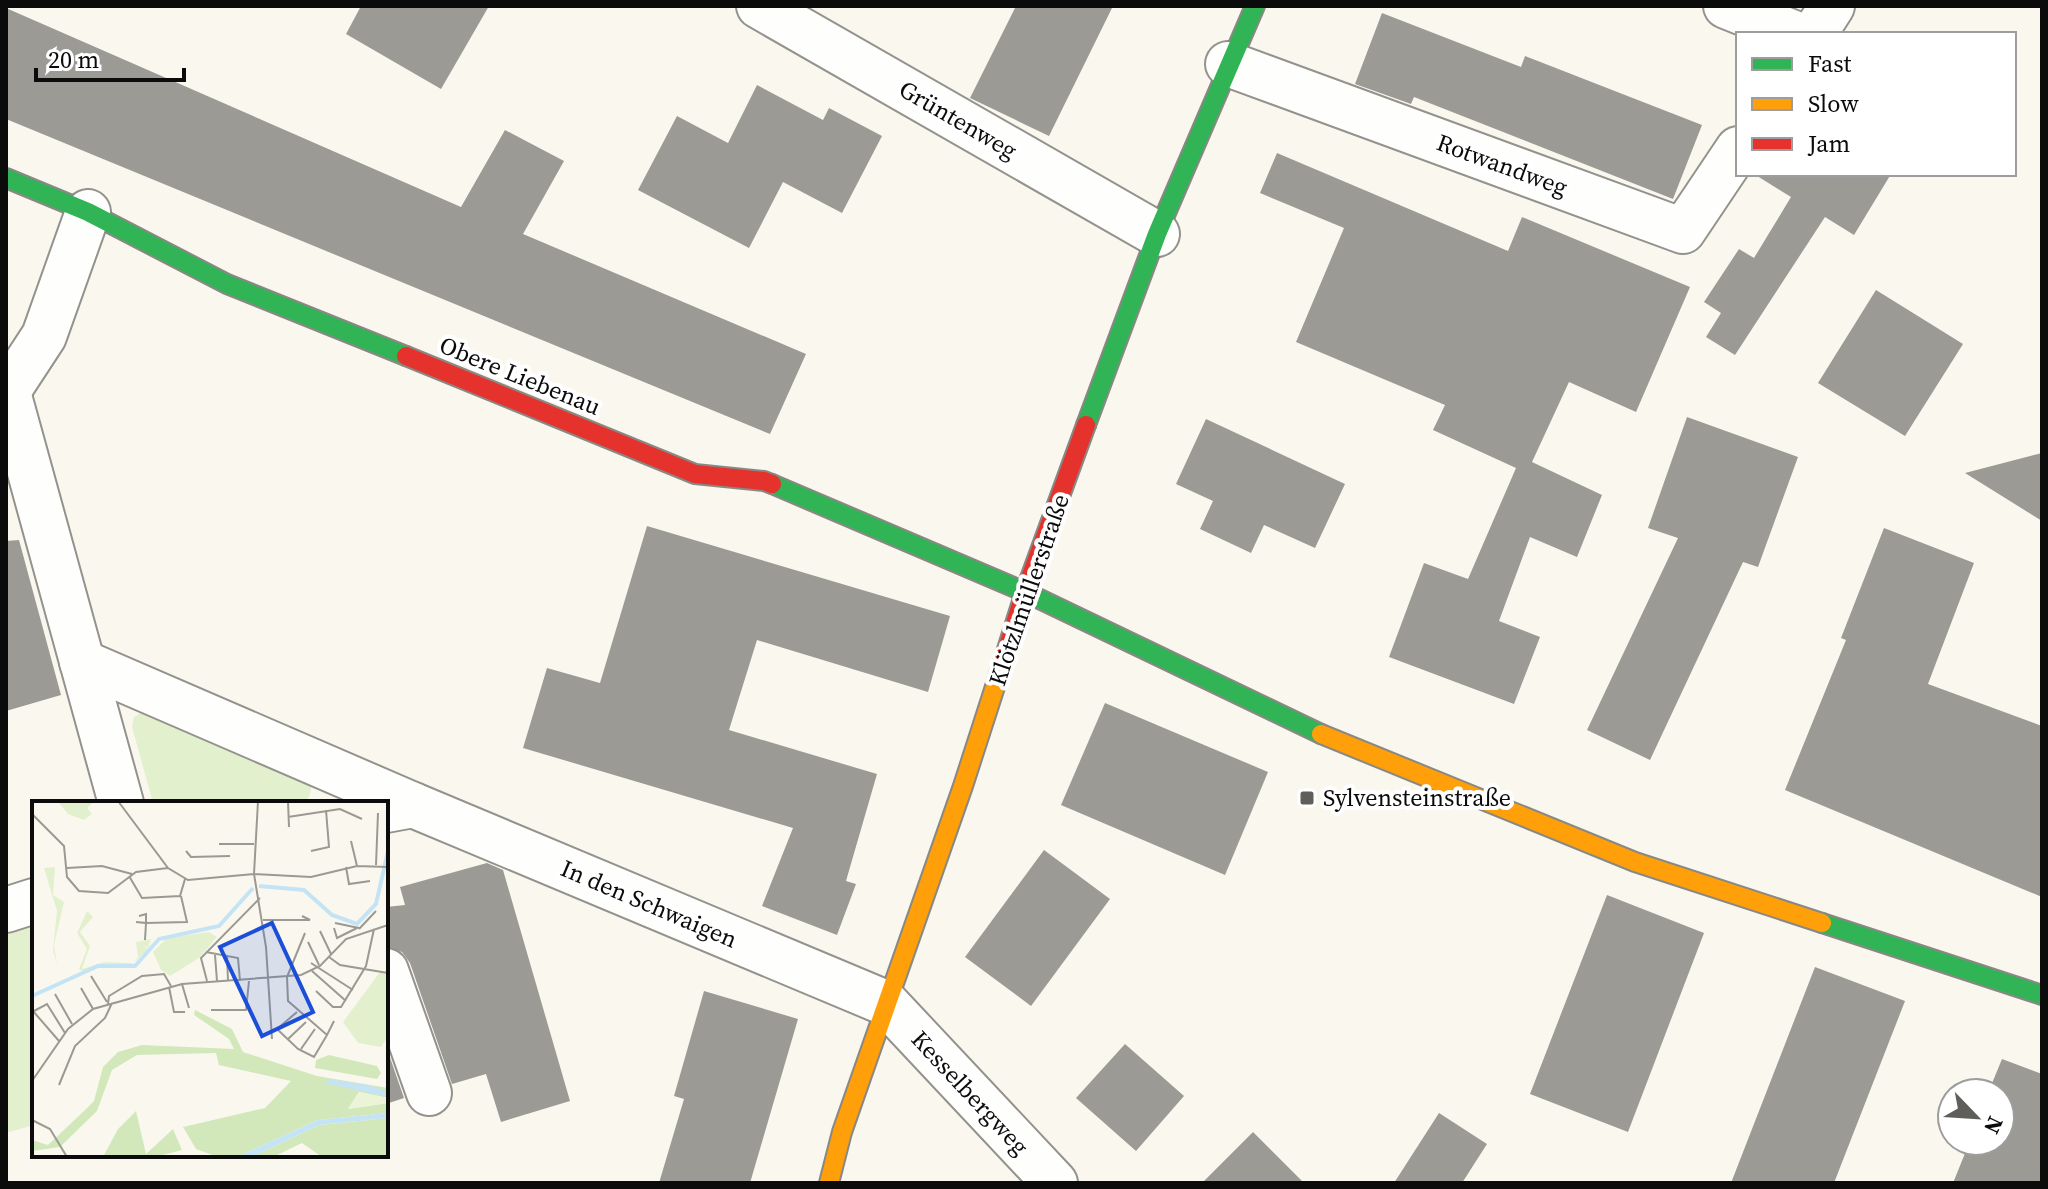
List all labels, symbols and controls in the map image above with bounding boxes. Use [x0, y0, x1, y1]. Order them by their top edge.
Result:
scale bar [36, 32, 184, 82]
legend [1736, 32, 2016, 176]
text: 20 m [48, 43, 99, 76]
text: Fast [1808, 47, 1852, 80]
street label: Grüntenweg [893, 72, 1023, 167]
text: Slow [1808, 87, 1859, 120]
street label: Rotwandweg [1432, 126, 1572, 203]
text: Jam [1807, 127, 1850, 160]
street label: Obere Liebenau [435, 328, 606, 423]
street label: Klötzlmüllerstraße [980, 490, 1077, 690]
place label: Sylvensteinstraße [1323, 781, 1511, 814]
marker: Sylvensteinstraße [1298, 789, 1316, 807]
inset map [32, 801, 388, 1157]
street label: In den Schwaigen [556, 851, 743, 956]
street label: Kesselbergweg [904, 1023, 1037, 1162]
north arrow [1936, 1077, 2016, 1157]
text: N [1977, 1112, 2011, 1139]

